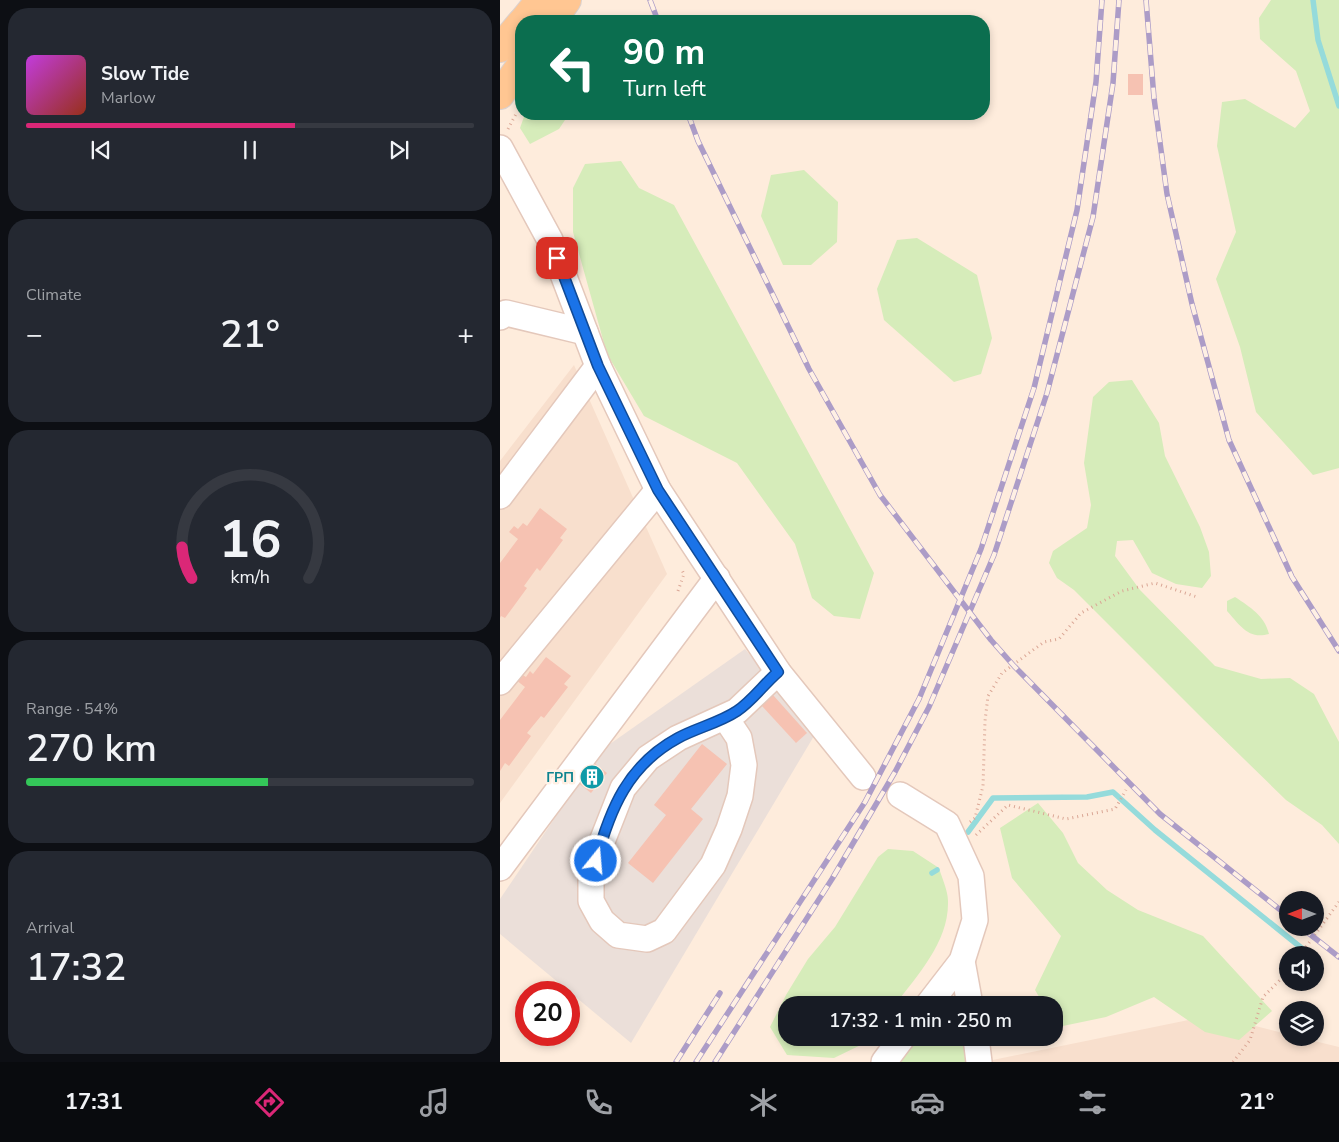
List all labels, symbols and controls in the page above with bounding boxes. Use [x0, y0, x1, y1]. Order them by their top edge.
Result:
text: 90 m [623, 29, 705, 76]
icon: left [540, 35, 605, 100]
text: Slow Tide [101, 61, 189, 87]
text: Turn left [623, 74, 706, 104]
text: Marlow [101, 87, 156, 109]
icon: previous [87, 136, 115, 164]
icon: pause [236, 136, 264, 164]
icon: next [385, 136, 413, 164]
pin [536, 237, 578, 279]
icon: arrive [543, 244, 571, 272]
text: Climate [26, 284, 81, 306]
text: 21° [220, 309, 280, 360]
text: − [26, 316, 43, 354]
text: + [457, 316, 474, 354]
text: 16 [219, 504, 281, 575]
text: km/h [230, 565, 270, 589]
text: Range · 54% [26, 698, 118, 720]
text: 270 km [26, 723, 157, 774]
building icon: ГРП [579, 764, 605, 790]
place label: ГРП [546, 768, 574, 787]
position arrow [569, 834, 621, 886]
north arrow [1279, 891, 1324, 936]
map controls [1279, 891, 1324, 1046]
text: Arrival [26, 917, 74, 939]
text: 17:32 [26, 942, 126, 993]
button: sound [1279, 946, 1324, 991]
speed limit sign: 20 [515, 981, 580, 1046]
button: layers [1279, 1001, 1324, 1046]
text: 17:32 · 1 min · 250 m [829, 1008, 1012, 1034]
icon: directions [252, 1085, 287, 1120]
icon: music [417, 1085, 452, 1120]
icon: phone [581, 1085, 616, 1120]
icon: climate [746, 1085, 781, 1120]
icon: car [910, 1085, 945, 1120]
icon: filters [1075, 1085, 1110, 1120]
text: 17:31 [65, 1087, 123, 1117]
text: 21° [1239, 1087, 1274, 1117]

